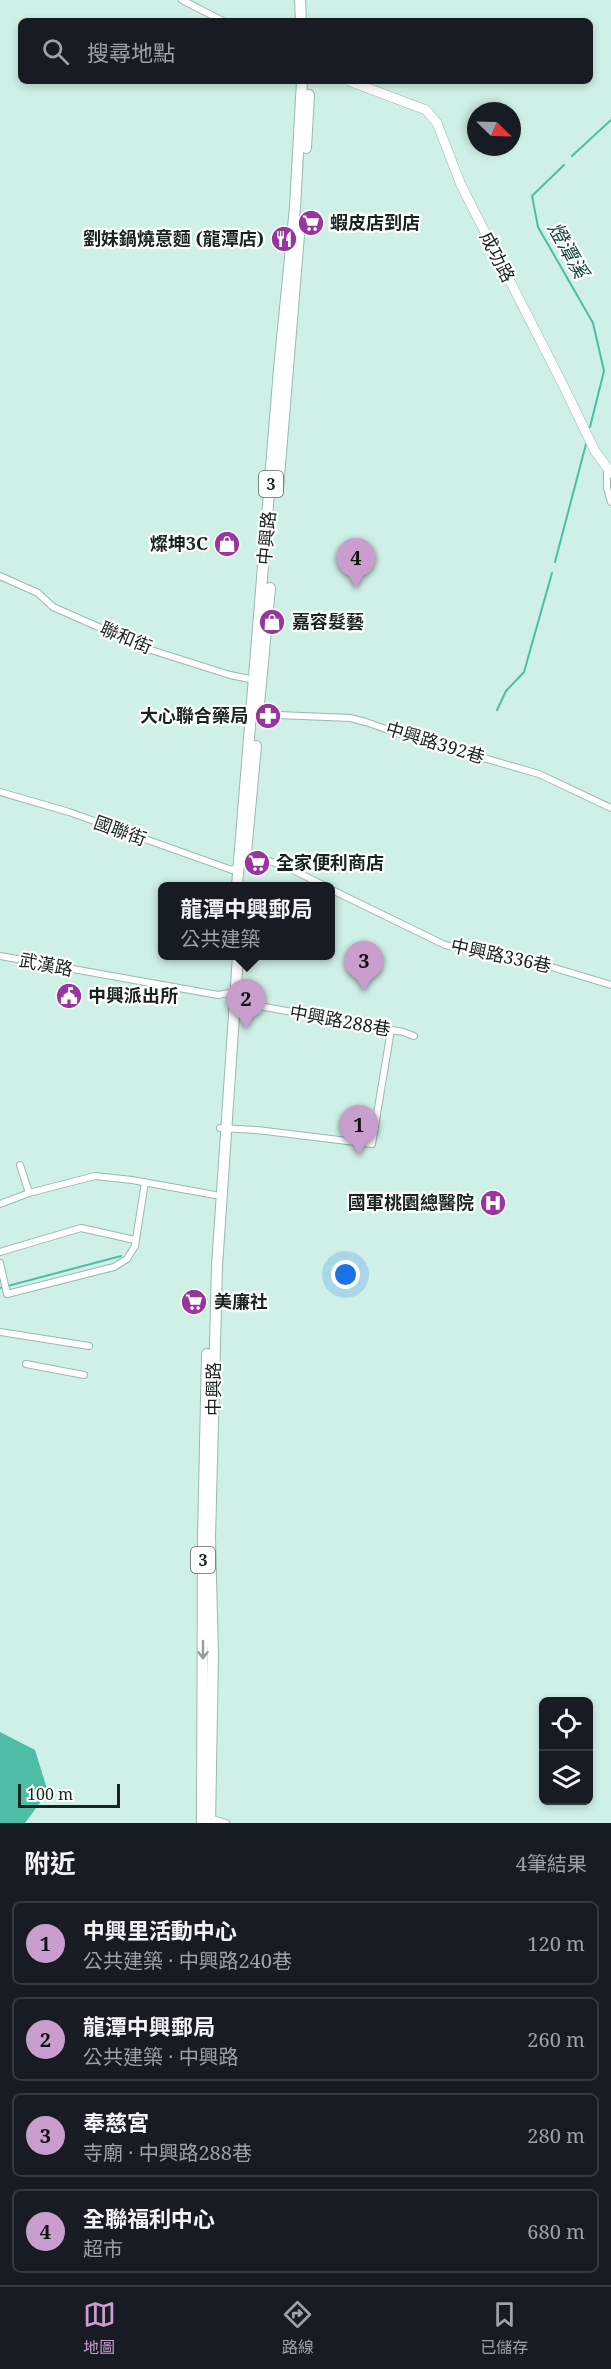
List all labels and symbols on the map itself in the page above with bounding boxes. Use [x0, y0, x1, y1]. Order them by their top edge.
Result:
north arrow [467, 102, 521, 156]
supermarket icon: 蝦皮店到店 [296, 208, 326, 238]
place label: 蝦皮店到店 [330, 210, 420, 234]
water label: 燈潭溪 [542, 217, 596, 285]
restaurant icon: 劉妹鍋燒意麵 (龍潭店) [269, 224, 299, 254]
place label: 劉妹鍋燒意麵 (龍潭店) [83, 226, 264, 250]
street label: 成功路 [475, 227, 521, 286]
road number: 3 [259, 471, 283, 497]
street label: 中興路 [252, 510, 280, 566]
shop icon: 燦坤3C [212, 529, 242, 559]
place label: 燦坤3C [150, 531, 208, 555]
pin: 4 [336, 538, 376, 588]
shop icon: 嘉容髮藝 [257, 607, 287, 637]
place label: 嘉容髮藝 [292, 609, 364, 633]
street label: 聯和街 [97, 615, 156, 659]
pharmacy icon: 大心聯合藥局 [253, 701, 283, 731]
place label: 大心聯合藥局 [140, 703, 248, 727]
street label: 中興路392巷 [383, 716, 488, 768]
street label: 國聯街 [91, 810, 150, 851]
supermarket icon: 全家便利商店 [242, 848, 272, 878]
place label: 全家便利商店 [276, 850, 384, 874]
street label: 中興路336巷 [449, 933, 554, 977]
pin: 3 [344, 942, 384, 991]
street label: 武漢路 [17, 947, 75, 981]
pin: 2 [226, 980, 266, 1029]
public building icon: 中興派出所 [54, 981, 84, 1011]
place label: 中興派出所 [88, 983, 178, 1007]
street label: 中興路288巷 [288, 999, 393, 1041]
pin: 1 [340, 1106, 378, 1155]
hospital icon: 國軍桃園總醫院 [478, 1188, 508, 1218]
place label: 國軍桃園總醫院 [348, 1190, 474, 1214]
your location [331, 1260, 360, 1289]
supermarket icon: 美廉社 [179, 1287, 209, 1317]
place label: 美廉社 [214, 1289, 268, 1313]
street label: 中興路 [201, 1362, 225, 1416]
road number: 3 [191, 1547, 215, 1573]
one-way arrow [197, 1640, 209, 1660]
scale bar [18, 1781, 120, 1808]

